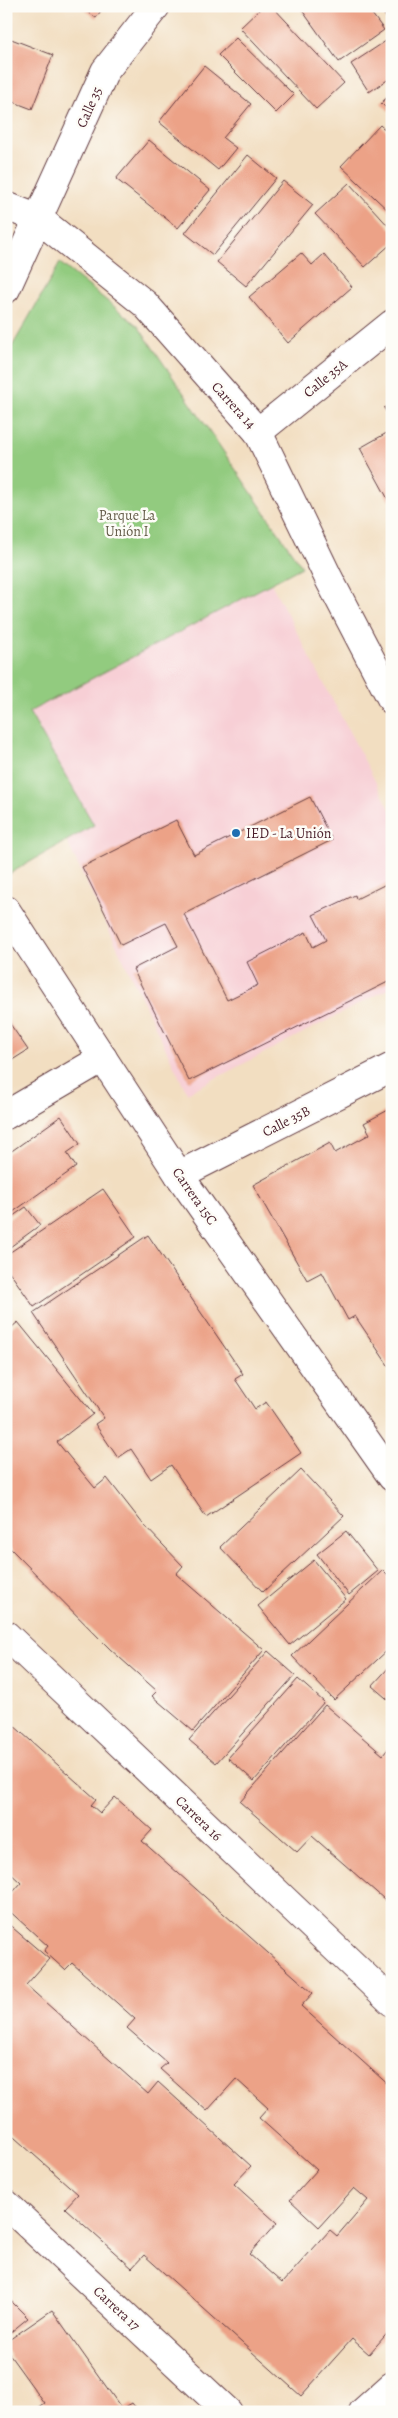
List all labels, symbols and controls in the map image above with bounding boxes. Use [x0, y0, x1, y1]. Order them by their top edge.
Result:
street label: Calle 35 [72, 84, 107, 131]
street label: Calle 35A [299, 354, 352, 402]
street label: Carrera 14 [207, 378, 260, 433]
park label: Parque La Unión I [99, 506, 156, 541]
place label: IED - La Unión [246, 824, 332, 843]
marker: IED - La Unión [230, 827, 242, 839]
street label: Calle 35B [259, 1101, 313, 1142]
street label: Carrera 15C [168, 1164, 222, 1229]
street label: Carrera 16 [171, 1791, 226, 1845]
street label: Carrera 17 [89, 2282, 144, 2335]

